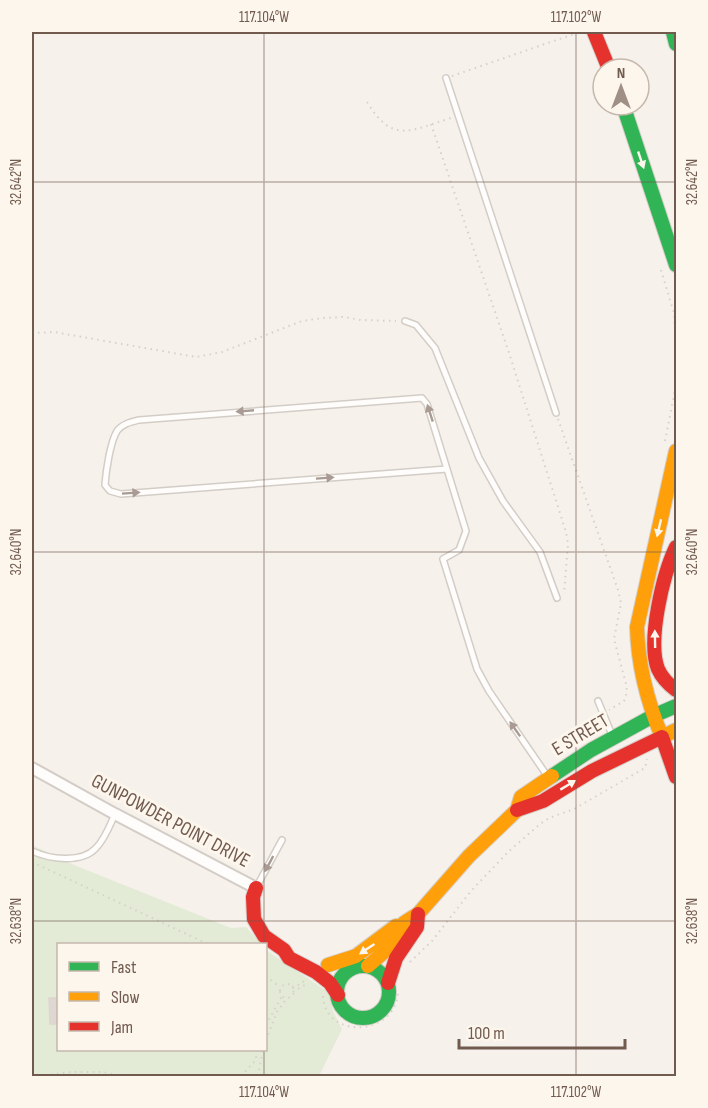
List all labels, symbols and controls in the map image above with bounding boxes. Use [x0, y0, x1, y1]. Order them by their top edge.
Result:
text: 117.104°W [239, 8, 289, 27]
text: 117.102°W [551, 8, 601, 27]
north arrow [591, 57, 651, 117]
text: N [617, 64, 625, 83]
one-way arrow [637, 151, 647, 169]
text: 32.642°N [7, 159, 26, 205]
text: 32.642°N [683, 159, 702, 205]
one-way arrow [425, 404, 434, 422]
one-way arrow [235, 406, 254, 416]
one-way arrow [316, 474, 335, 483]
one-way arrow [121, 488, 140, 498]
one-way arrow [654, 519, 663, 538]
text: 32.640°N [7, 529, 26, 575]
text: 32.640°N [683, 529, 702, 575]
one-way arrow [650, 630, 659, 649]
street label: E STREET [548, 709, 613, 761]
one-way arrow [509, 721, 521, 737]
street label: GUNPOWDER POINT DRIVE [87, 769, 254, 873]
one-way arrow [560, 779, 576, 790]
one-way arrow [264, 855, 274, 872]
text: 32.638°N [7, 898, 26, 944]
text: 32.638°N [683, 898, 702, 944]
legend [57, 943, 267, 1051]
one-way arrow [358, 943, 375, 954]
text: Fast [111, 957, 137, 978]
text: Slow [111, 987, 140, 1008]
scale bar [459, 1012, 626, 1050]
text: Jam [110, 1017, 133, 1038]
text: 100 m [468, 1023, 505, 1044]
text: 117.104°W [239, 1083, 289, 1102]
text: 117.102°W [551, 1083, 601, 1102]

